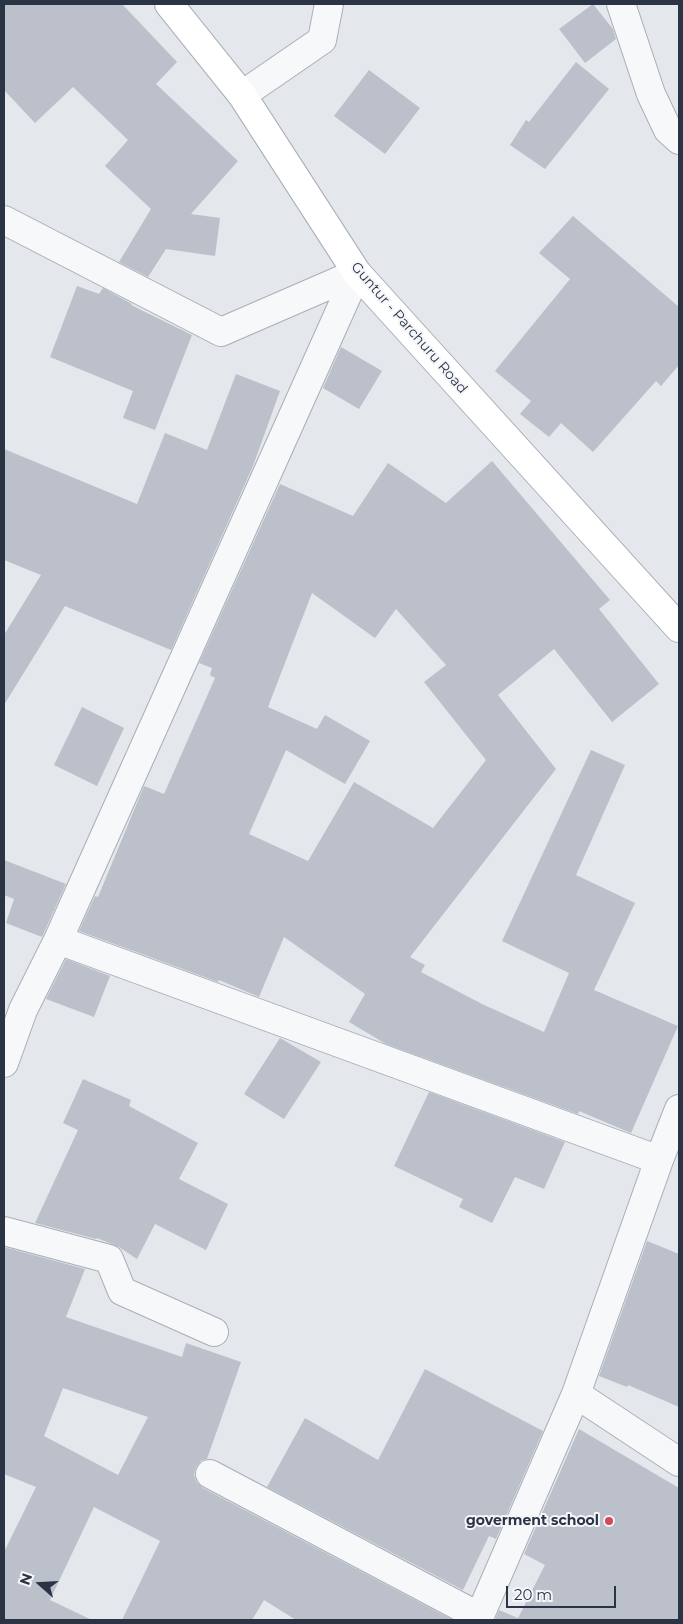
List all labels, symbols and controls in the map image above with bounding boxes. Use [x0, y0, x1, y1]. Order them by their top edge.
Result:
street label: Guntur - Parchuru Road [347, 259, 471, 397]
place label: goverment school [466, 1513, 599, 1529]
marker: goverment school [603, 1515, 615, 1527]
north arrow [15, 1559, 65, 1609]
text: N [15, 1571, 36, 1587]
scale bar [508, 1576, 618, 1608]
text: 20 m [514, 1585, 552, 1604]

